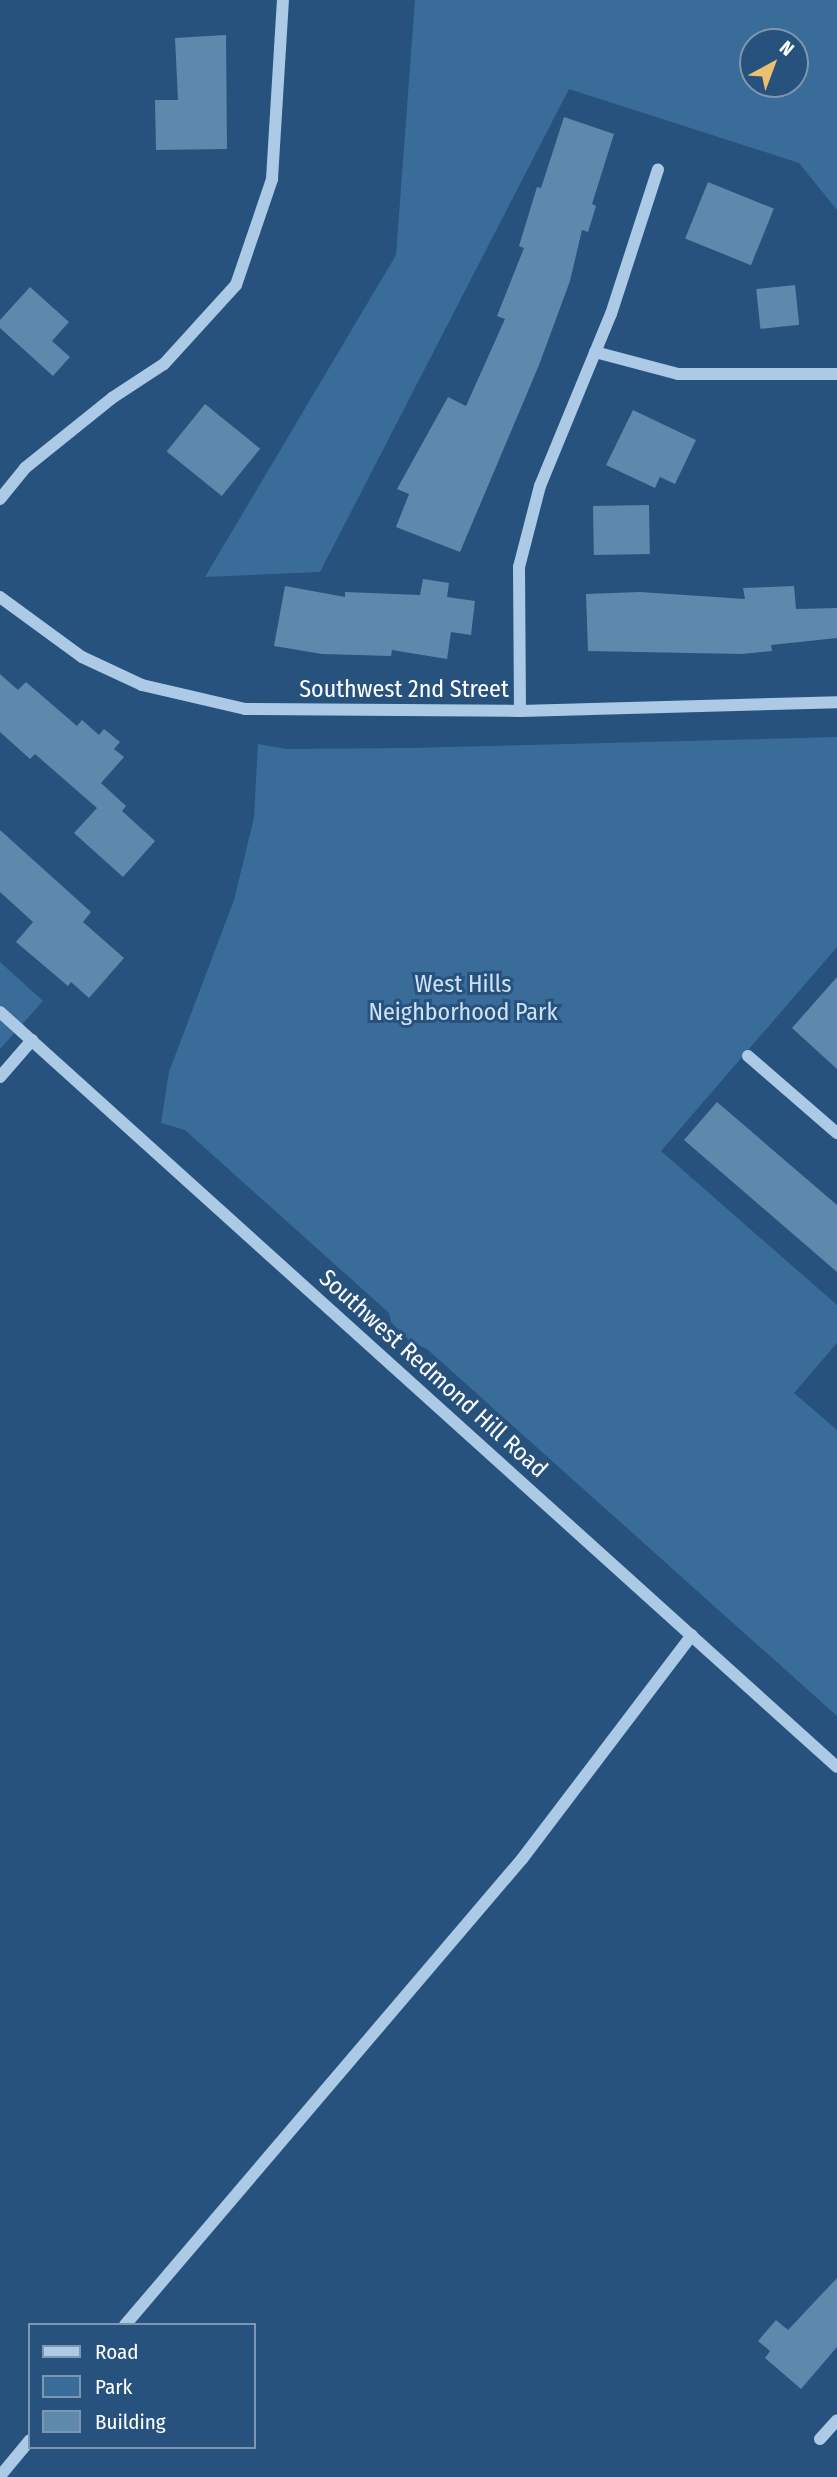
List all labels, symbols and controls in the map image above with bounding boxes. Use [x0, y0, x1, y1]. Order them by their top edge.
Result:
north arrow [739, 28, 809, 98]
text: N [775, 36, 799, 61]
street label: Southwest 2nd Street [299, 676, 509, 704]
park label: West Hills Neighborhood Park [368, 971, 558, 1027]
street label: Southwest Redmond Hill Road [313, 1264, 553, 1484]
legend [28, 2323, 256, 2449]
text: Road [95, 2339, 139, 2365]
text: Park [95, 2374, 132, 2400]
text: Building [95, 2409, 166, 2435]

